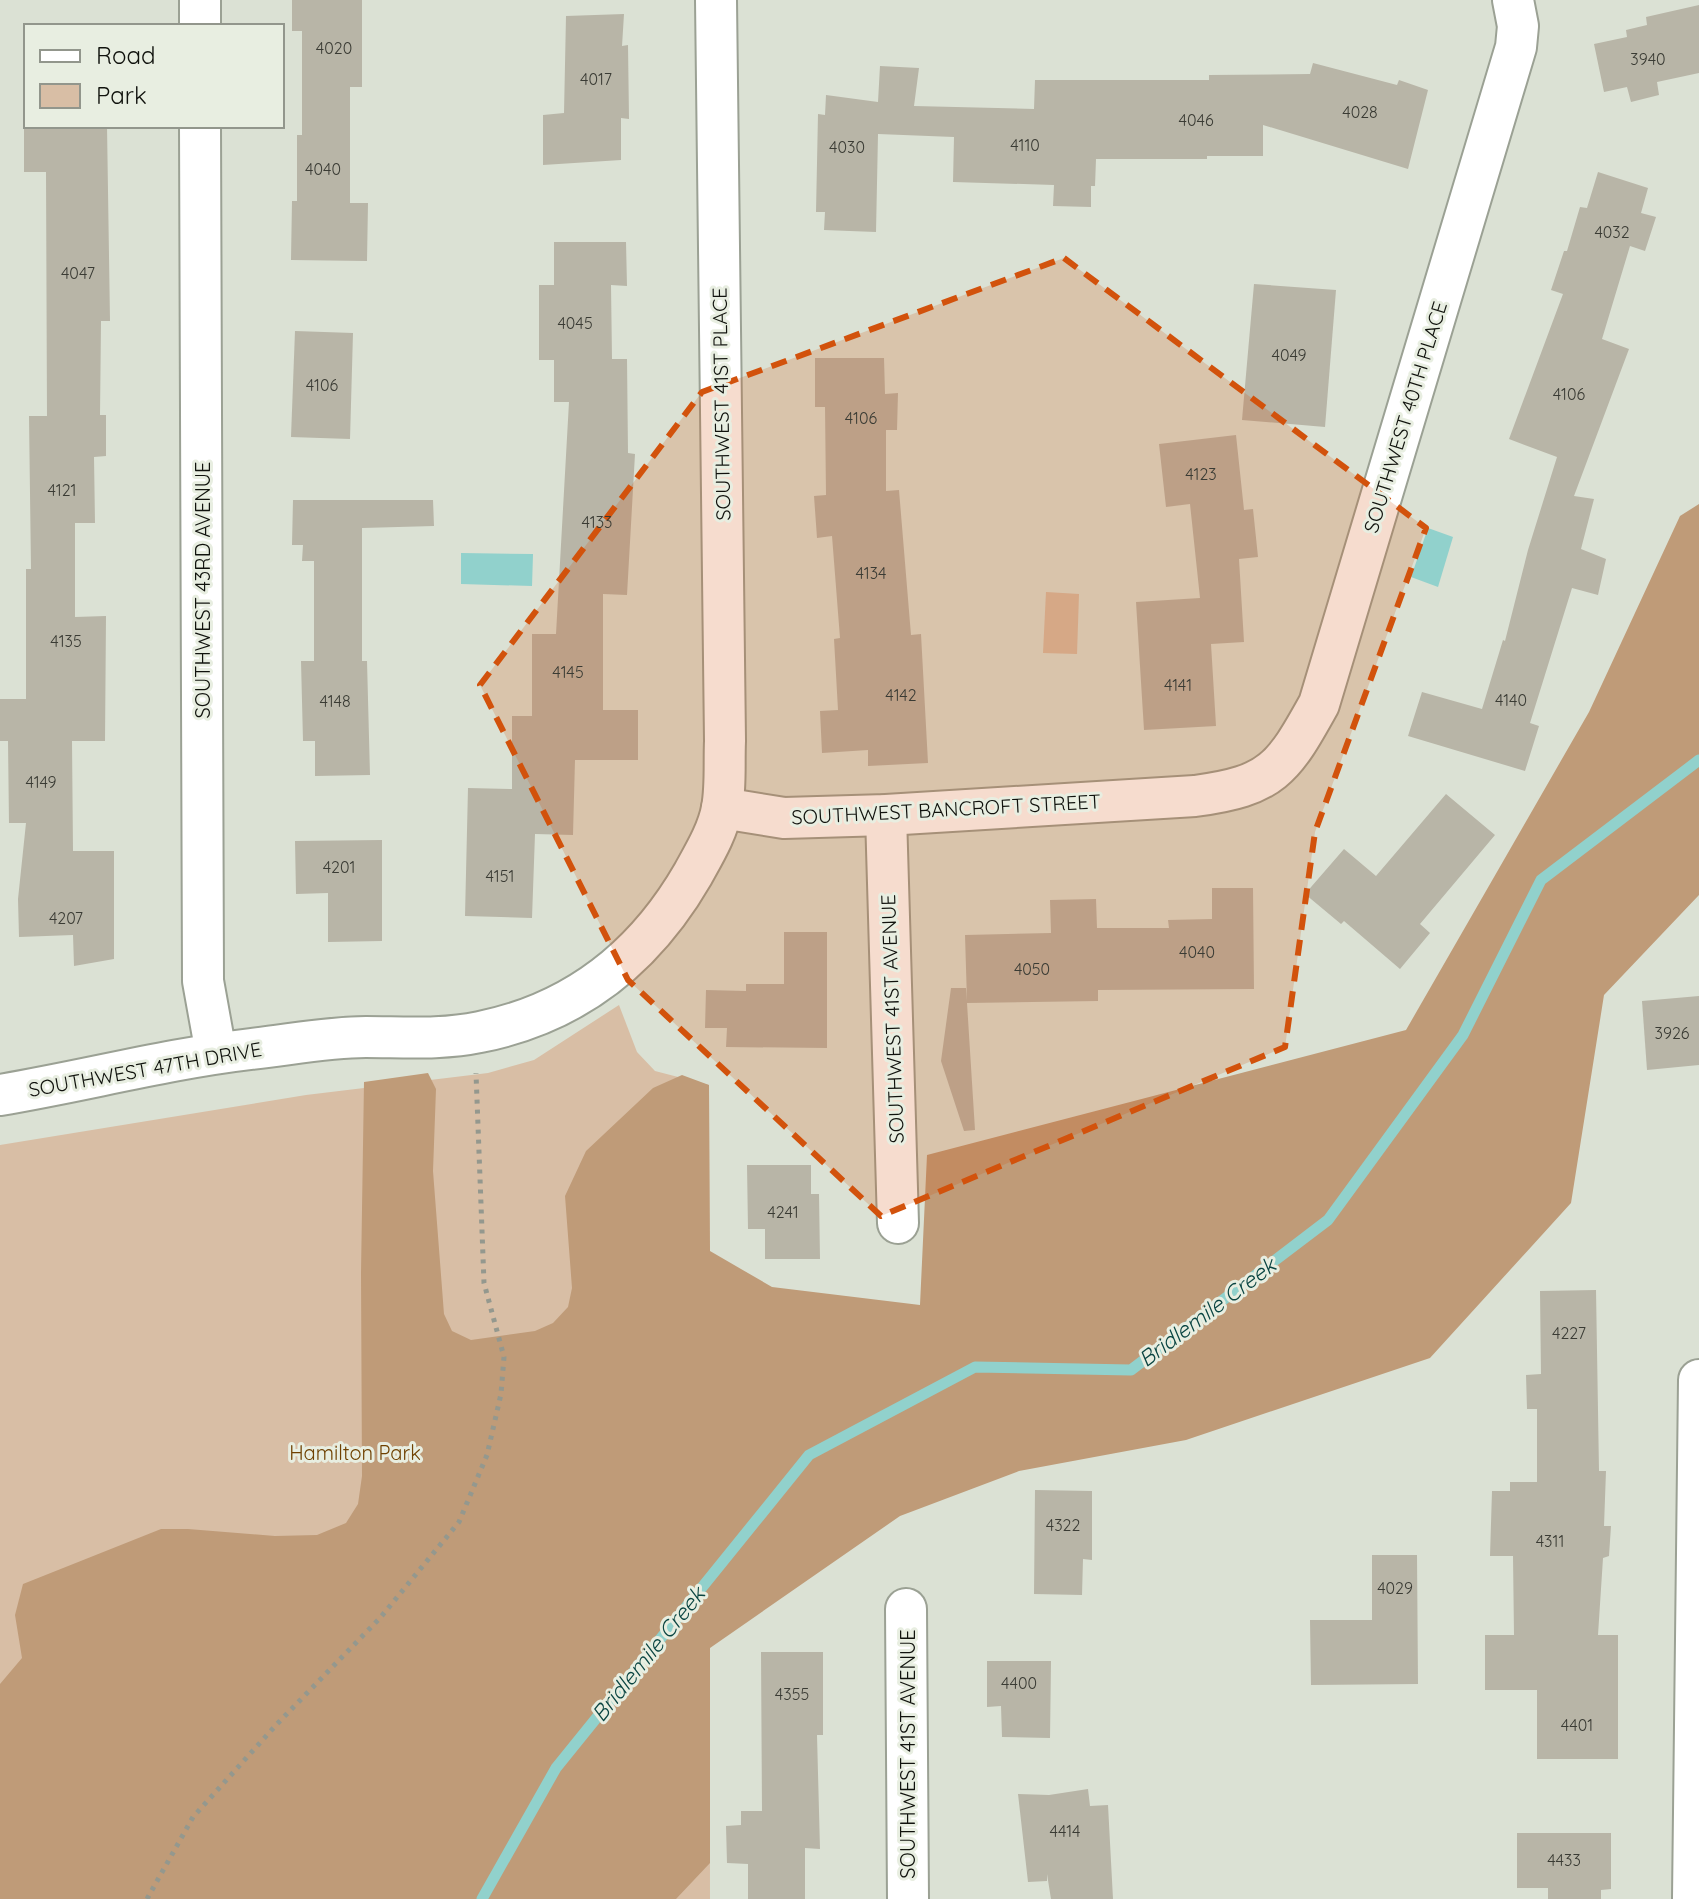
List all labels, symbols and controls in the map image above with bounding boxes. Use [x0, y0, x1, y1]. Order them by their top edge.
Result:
legend [24, 24, 284, 128]
house number: 4020 [316, 38, 352, 58]
text: Road [96, 40, 156, 70]
house number: 3940 [1630, 49, 1666, 69]
house number: 4017 [580, 69, 612, 89]
text: Park [96, 80, 147, 110]
house number: 4028 [1342, 102, 1378, 122]
house number: 4046 [1179, 110, 1214, 130]
house number: 4110 [1010, 135, 1040, 155]
house number: 4030 [829, 137, 865, 157]
house number: 4040 [305, 159, 341, 179]
house number: 4032 [1594, 222, 1630, 242]
house number: 4047 [61, 263, 95, 283]
street label: SOUTHWEST 41ST PLACE [706, 287, 736, 521]
street label: SOUTHWEST 40TH PLACE [1358, 298, 1452, 536]
house number: 4045 [557, 313, 593, 333]
house number: 4049 [1272, 345, 1307, 365]
house number: 4106 [306, 375, 339, 395]
house number: 4106 [1553, 384, 1586, 404]
house number: 4106 [845, 408, 878, 428]
street label: SOUTHWEST 43RD AVENUE [190, 462, 215, 718]
house number: 4123 [1185, 464, 1217, 484]
house number: 4121 [47, 480, 77, 500]
house number: 4133 [581, 512, 613, 532]
house number: 4134 [855, 563, 887, 583]
house number: 4135 [50, 631, 82, 651]
house number: 4145 [552, 662, 584, 682]
house number: 4141 [1164, 675, 1192, 695]
house number: 4142 [885, 685, 917, 705]
house number: 4140 [1495, 690, 1527, 710]
house number: 4148 [319, 691, 351, 711]
house number: 4149 [25, 772, 57, 792]
street label: SOUTHWEST BANCROFT STREET [791, 788, 1101, 830]
house number: 4201 [323, 857, 355, 877]
house number: 4151 [486, 866, 514, 886]
street label: SOUTHWEST 41ST AVENUE [875, 894, 909, 1144]
house number: 4207 [49, 908, 83, 928]
house number: 4040 [1179, 942, 1215, 962]
house number: 4050 [1014, 959, 1050, 979]
house number: 3926 [1655, 1023, 1690, 1043]
street label: SOUTHWEST 47TH DRIVE [26, 1036, 264, 1102]
house number: 4241 [767, 1202, 799, 1222]
water label: Bridlemile Creek [1133, 1250, 1283, 1373]
house number: 4227 [1552, 1323, 1586, 1343]
park label: Hamilton Park [289, 1440, 421, 1465]
house number: 4322 [1046, 1515, 1080, 1535]
house number: 4311 [1536, 1531, 1564, 1551]
house number: 4029 [1377, 1578, 1413, 1598]
water label: Bridlemile Creek [585, 1579, 712, 1727]
street label: SOUTHWEST 41ST AVENUE [895, 1629, 920, 1879]
house number: 4400 [1001, 1673, 1037, 1693]
house number: 4355 [775, 1684, 809, 1704]
house number: 4401 [1561, 1715, 1593, 1735]
house number: 4414 [1050, 1821, 1080, 1841]
house number: 4433 [1547, 1850, 1581, 1870]

